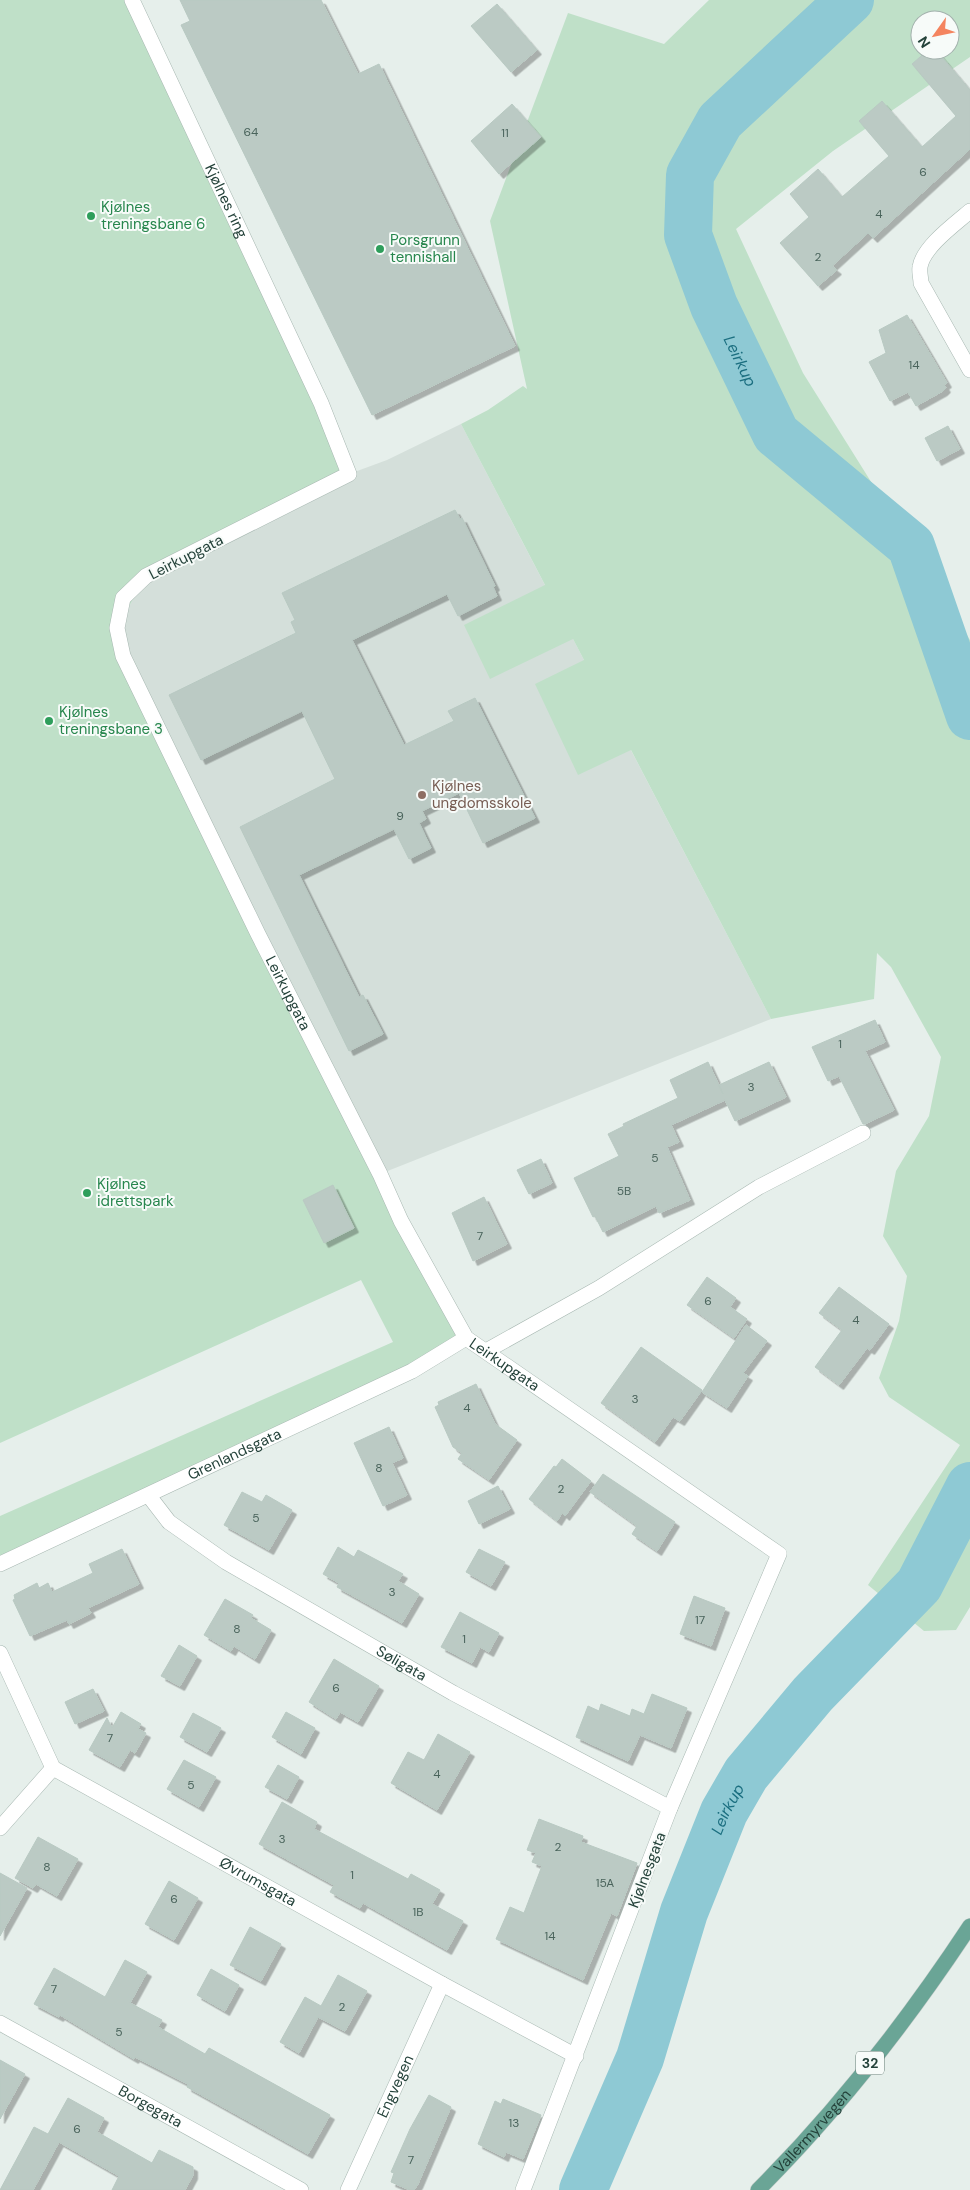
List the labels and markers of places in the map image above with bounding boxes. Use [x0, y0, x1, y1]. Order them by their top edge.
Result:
place label: Kjølnes treningsbane 6 [101, 197, 205, 234]
marker: Kjølnes treningsbane 6 [85, 210, 97, 222]
place label: Porsgrunn tennishall [390, 230, 460, 267]
marker: Porsgrunn tennishall [374, 243, 386, 255]
place label: Kjølnes treningsbane 3 [59, 702, 163, 739]
marker: Kjølnes treningsbane 3 [43, 715, 55, 727]
place label: Kjølnes ungdomsskole [432, 776, 532, 813]
marker: Kjølnes ungdomsskole [416, 789, 428, 801]
place label: Kjølnes idrettspark [97, 1174, 174, 1211]
marker: Kjølnes idrettspark [81, 1187, 93, 1199]

